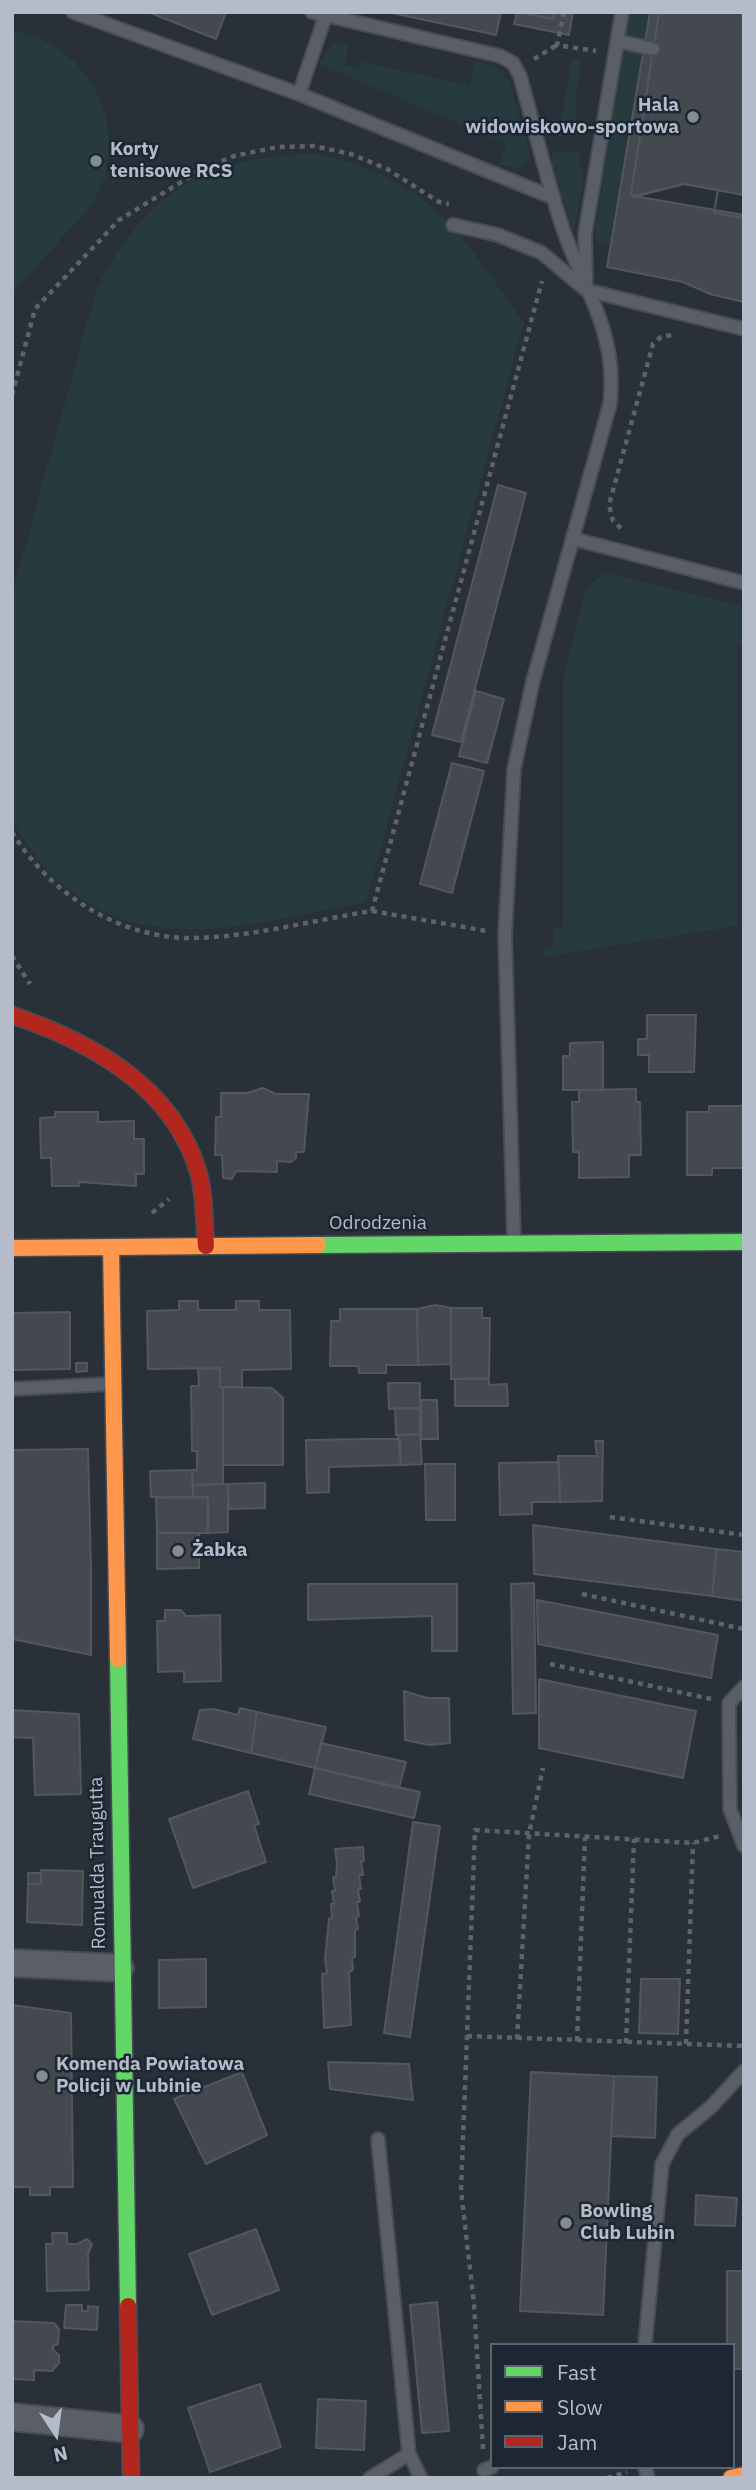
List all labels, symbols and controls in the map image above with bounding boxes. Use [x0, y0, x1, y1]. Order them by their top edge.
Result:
place label: Hala widowiskowo-sportowa [465, 95, 679, 139]
marker: Hala widowiskowo-sportowa [685, 109, 701, 125]
place label: Korty tenisowe RCS [110, 139, 233, 183]
marker: Korty tenisowe RCS [88, 153, 104, 169]
street label: Odrodzenia [329, 1213, 427, 1235]
place label: Żabka [192, 1540, 248, 1562]
marker: Żabka [170, 1543, 186, 1559]
street label: Romualda Traugutta [85, 1776, 111, 1950]
place label: Komenda Powiatowa Policji w Lubinie [56, 2054, 244, 2098]
marker: Komenda Powiatowa Policji w Lubinie [34, 2068, 50, 2084]
place label: Bowling Club Lubin [580, 2201, 675, 2245]
marker: Bowling Club Lubin [558, 2215, 574, 2231]
legend [490, 2343, 735, 2469]
text: Fast [557, 2358, 597, 2386]
text: Slow [557, 2393, 603, 2421]
north arrow [21, 2399, 91, 2469]
text: Jam [557, 2428, 597, 2456]
text: N [51, 2441, 70, 2468]

